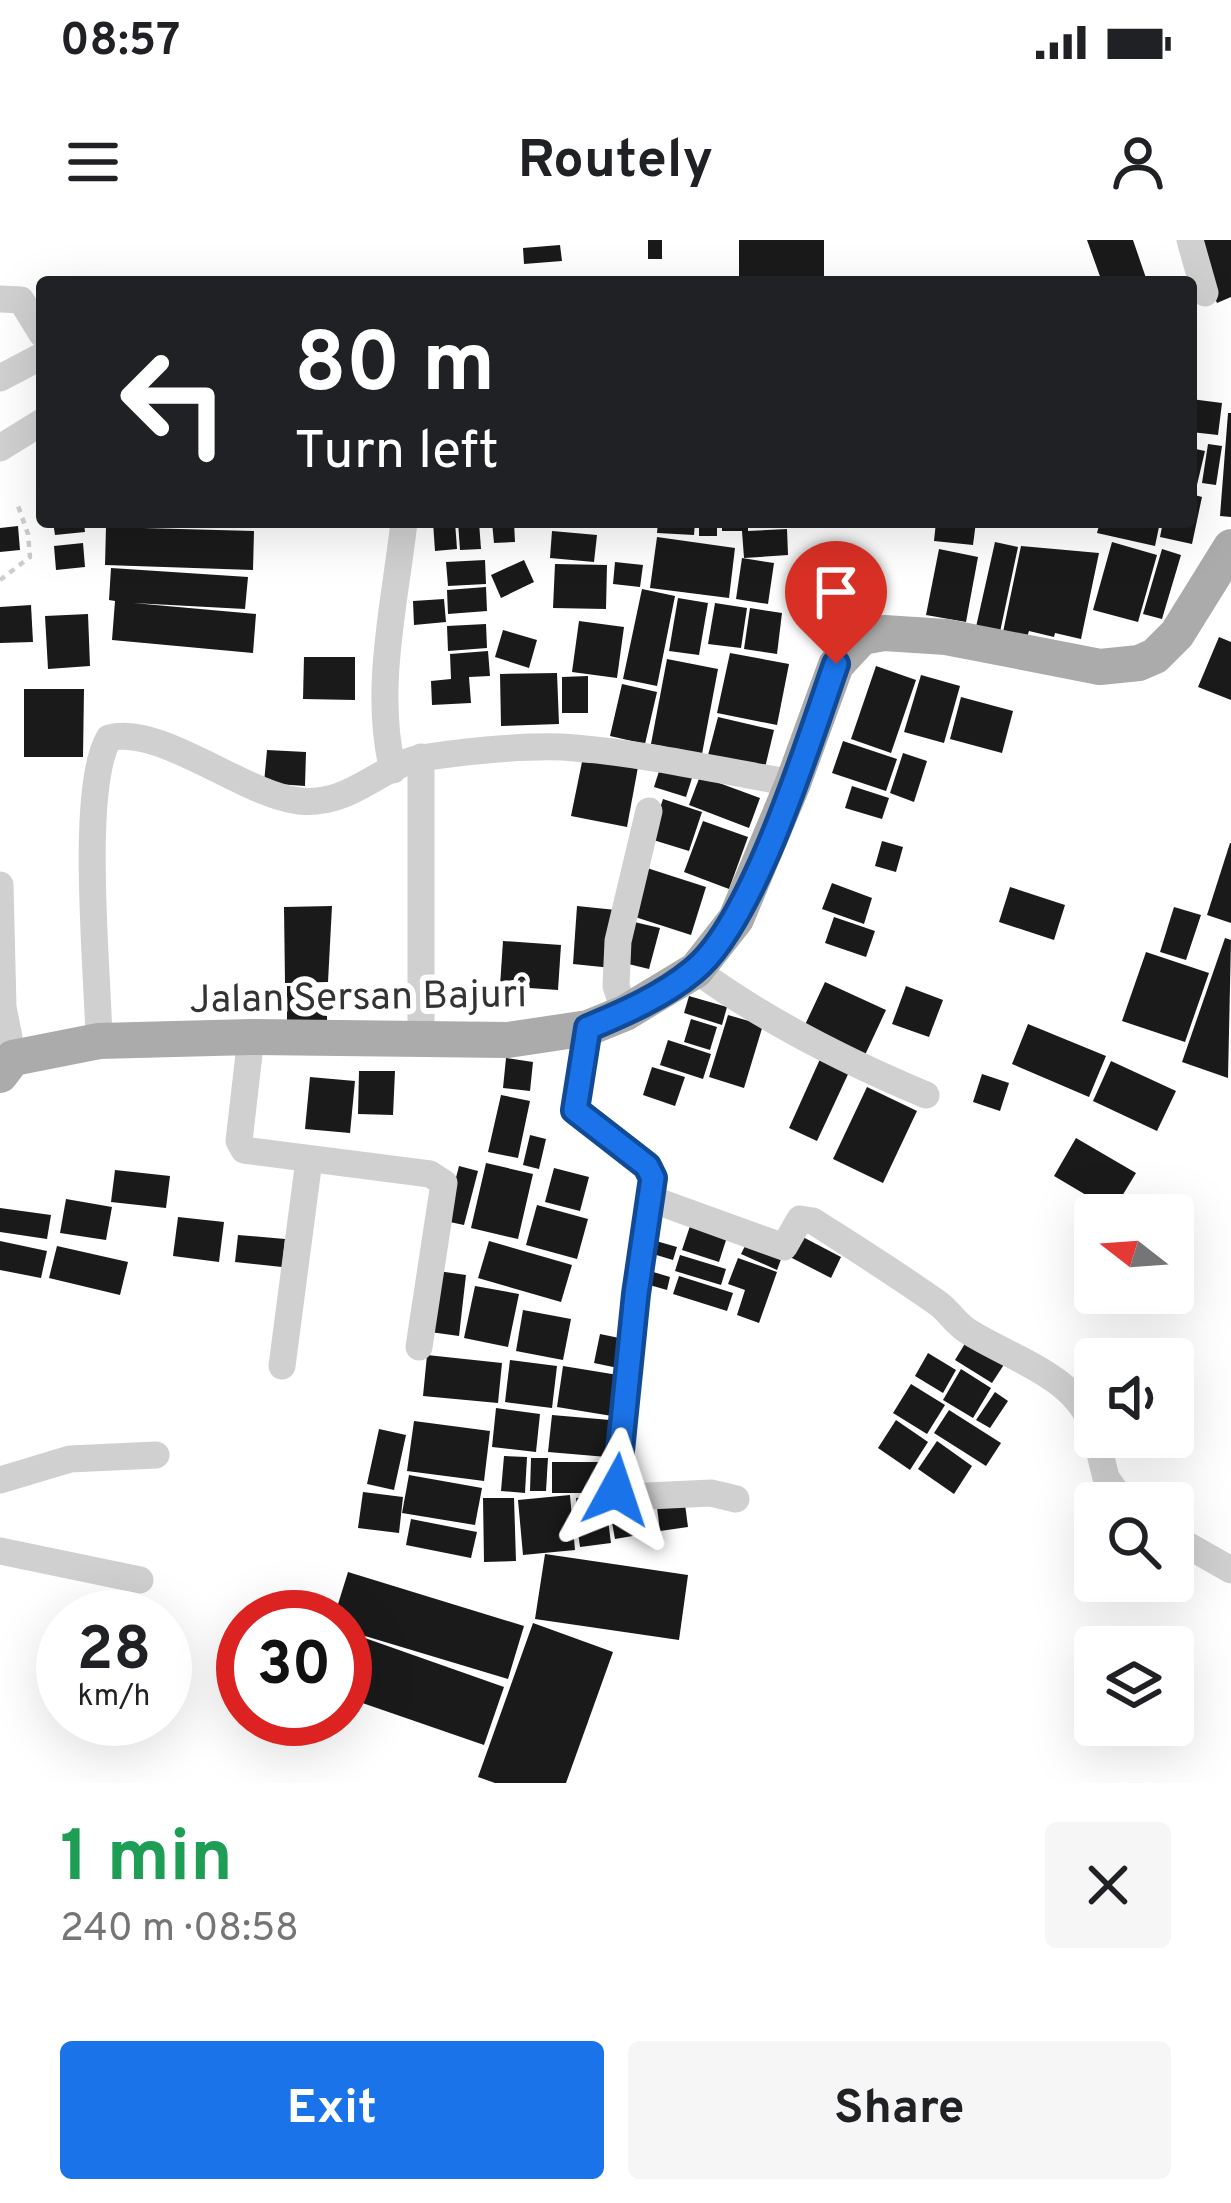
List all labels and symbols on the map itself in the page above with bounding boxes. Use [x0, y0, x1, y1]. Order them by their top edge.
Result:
pin [785, 541, 887, 664]
street label: Jalan Sersan Bajuri [189, 972, 527, 1027]
north arrow [1074, 1194, 1194, 1314]
position arrow [553, 1427, 679, 1553]
speed limit sign: 30 [216, 1590, 372, 1746]

